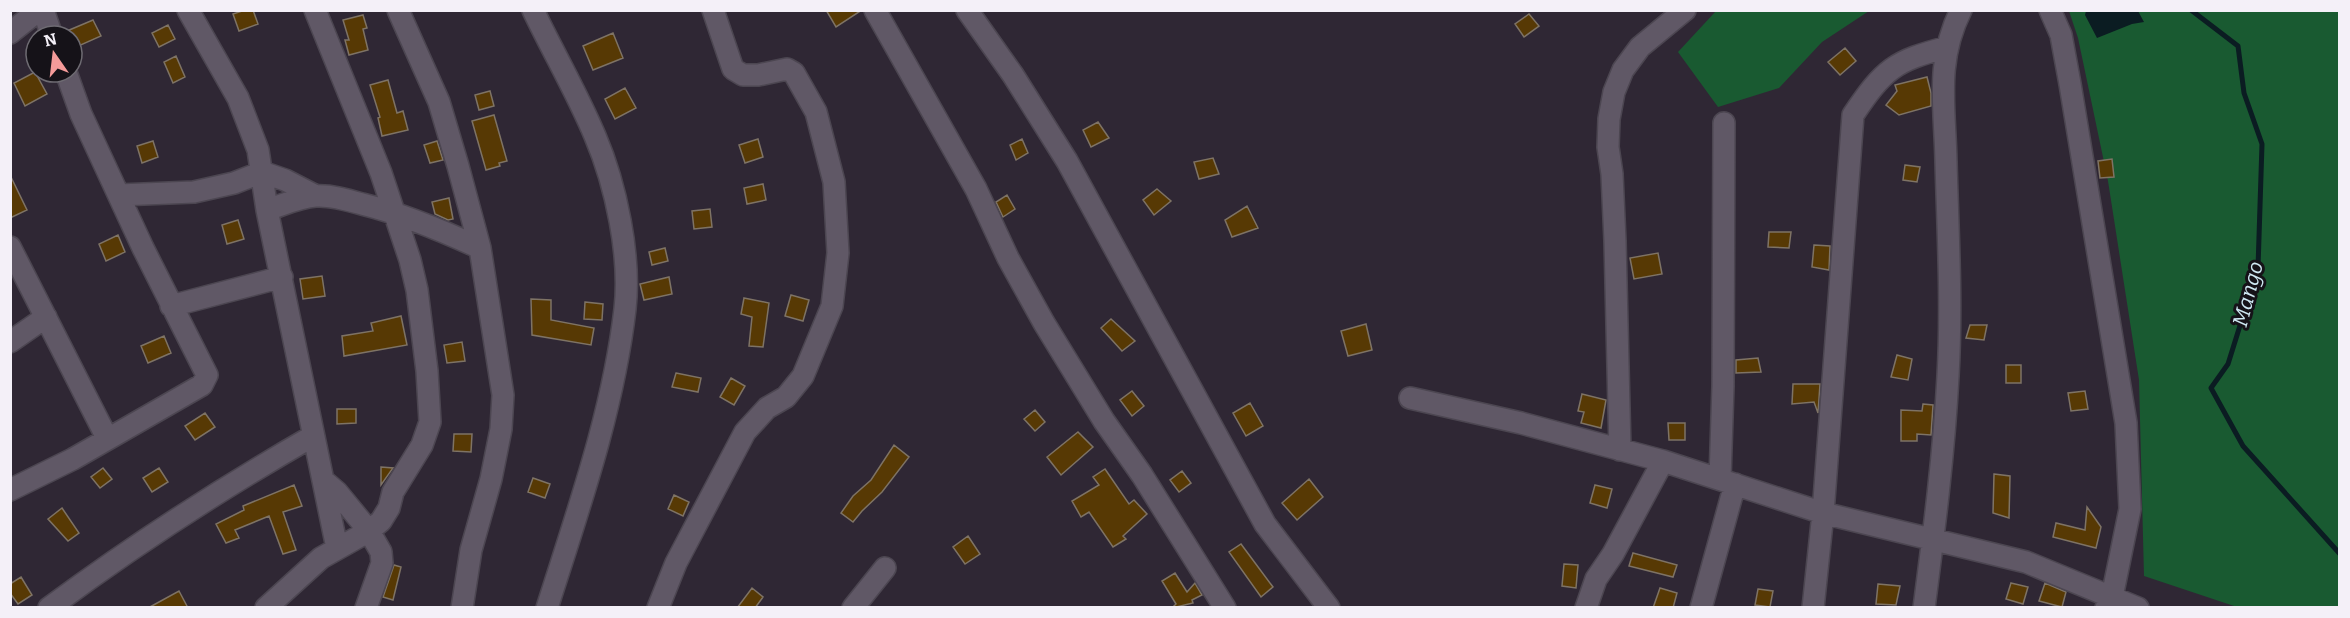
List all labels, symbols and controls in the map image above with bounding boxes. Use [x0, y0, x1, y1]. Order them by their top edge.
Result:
north arrow [24, 24, 84, 84]
text: N [42, 29, 59, 51]
water label: Mango [2227, 259, 2269, 329]

